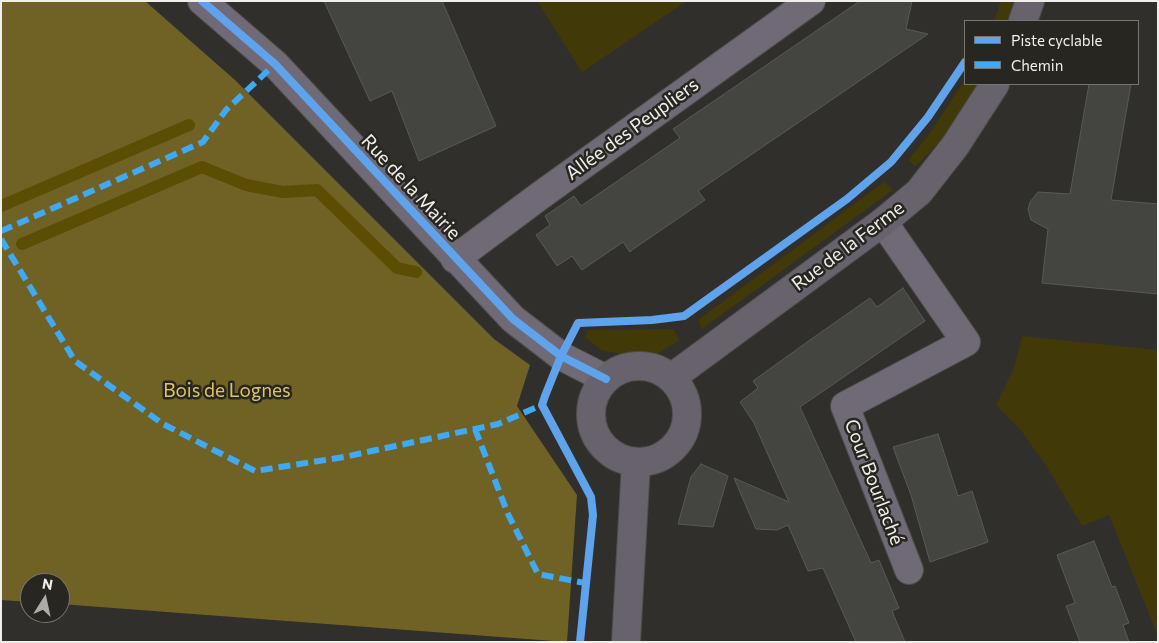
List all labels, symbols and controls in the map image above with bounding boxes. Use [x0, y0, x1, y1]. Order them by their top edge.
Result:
legend [964, 20, 1139, 85]
text: Piste cyclable [1011, 31, 1102, 49]
text: Chemin [1011, 56, 1063, 74]
street label: Allée des Peupliers [561, 73, 703, 185]
street label: Rue de la Mairie [357, 130, 465, 244]
street label: Rue de la Ferme [787, 196, 909, 296]
park label: Bois de Lognes [163, 380, 291, 402]
street label: Cour Bourlaché [840, 416, 908, 548]
north arrow [20, 573, 70, 623]
text: N [41, 574, 54, 593]

